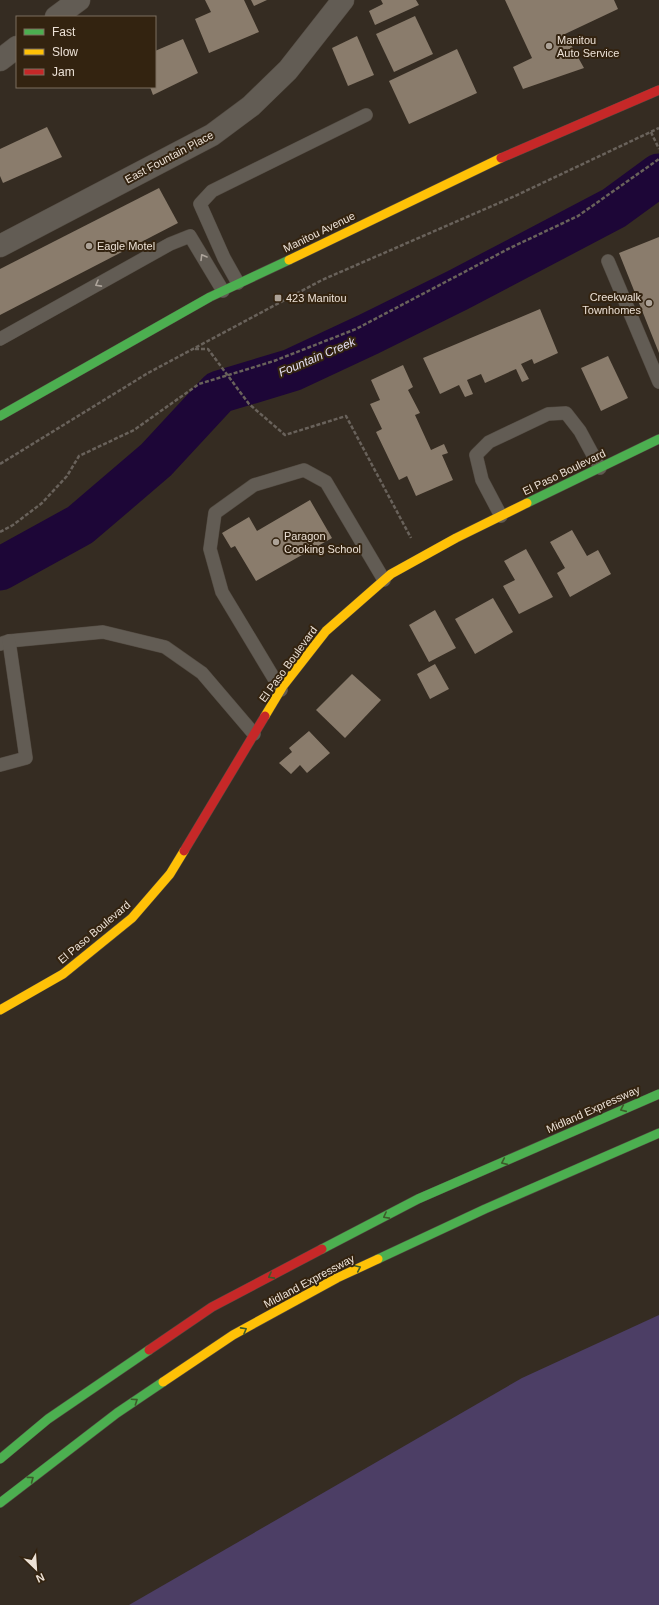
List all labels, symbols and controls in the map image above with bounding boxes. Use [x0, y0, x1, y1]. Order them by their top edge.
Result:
legend [16, 16, 156, 88]
text: Fast [52, 25, 76, 39]
place label: Manitou Auto Service [557, 34, 619, 59]
marker: Manitou Auto Service [544, 41, 554, 51]
text: Slow [52, 45, 78, 59]
text: Jam [52, 65, 75, 79]
street label: East Fountain Place [123, 129, 215, 185]
street label: Manitou Avenue [281, 209, 357, 255]
place label: Eagle Motel [97, 240, 155, 252]
marker: Eagle Motel [84, 241, 94, 251]
one-way arrow [201, 254, 208, 261]
one-way arrow [94, 280, 102, 287]
place label: Creekwalk Townhomes [582, 291, 641, 316]
place label: 423 Manitou [286, 292, 347, 304]
marker: 423 Manitou [273, 293, 283, 303]
marker: Creekwalk Townhomes [644, 298, 654, 308]
water label: Fountain Creek [277, 334, 358, 379]
street label: El Paso Boulevard [521, 447, 607, 497]
place label: Paragon Cooking School [284, 530, 361, 555]
marker: Paragon Cooking School [271, 537, 281, 547]
street label: El Paso Boulevard [257, 624, 319, 704]
street label: El Paso Boulevard [55, 898, 133, 966]
street label: Midland Expressway [544, 1083, 642, 1135]
one-way arrow [620, 1105, 627, 1113]
one-way arrow [501, 1157, 508, 1165]
one-way arrow [383, 1211, 390, 1219]
street label: Midland Expressway [262, 1252, 357, 1310]
one-way arrow [354, 1265, 362, 1273]
one-way arrow [268, 1271, 275, 1279]
one-way arrow [239, 1327, 247, 1334]
one-way arrow [131, 1398, 138, 1406]
one-way arrow [27, 1476, 34, 1484]
north arrow [16, 1549, 56, 1589]
text: N [34, 1571, 46, 1585]

